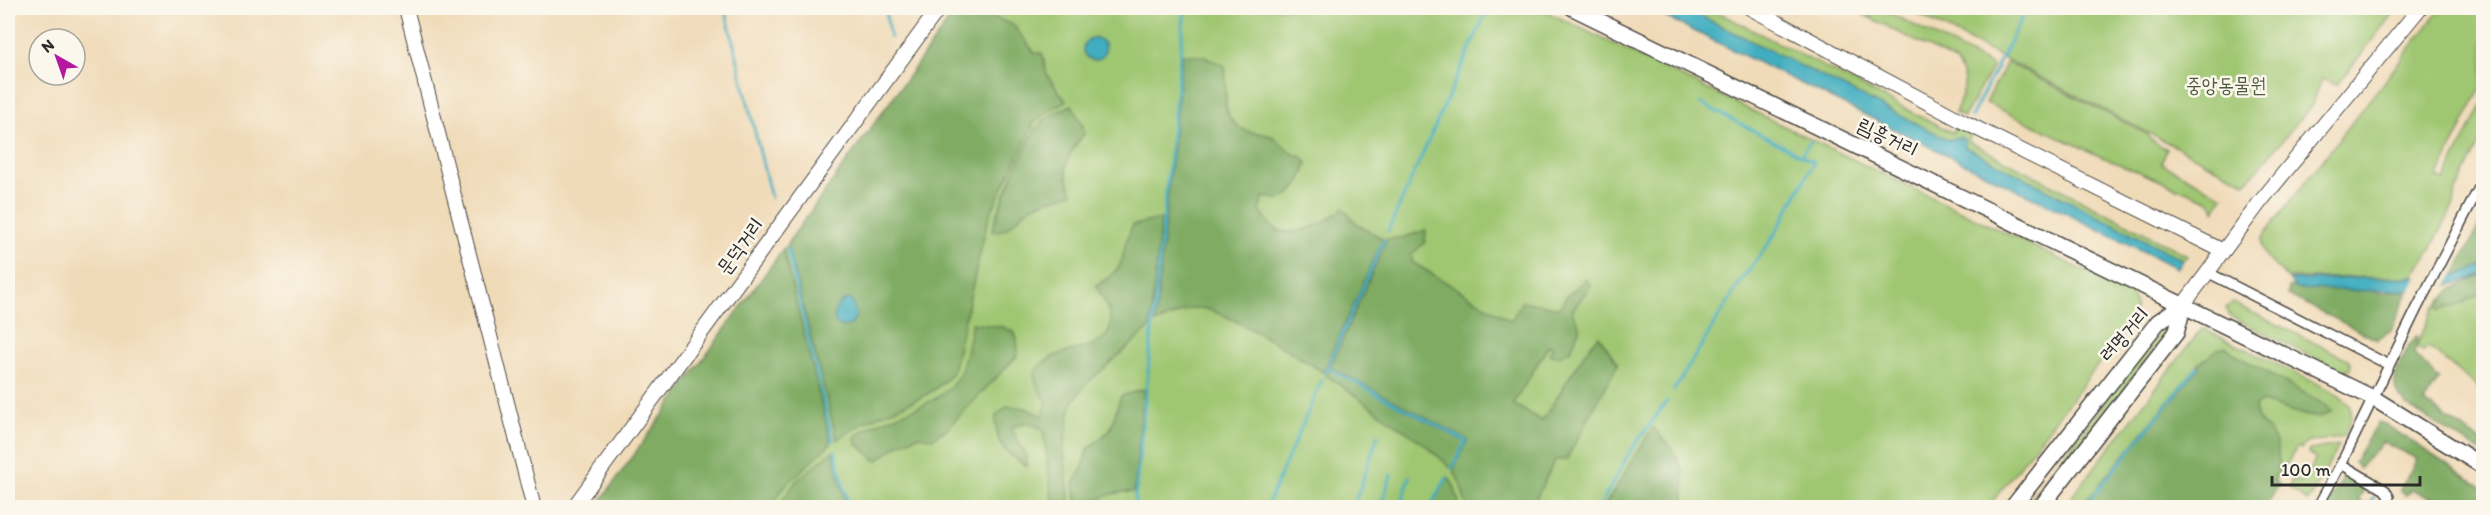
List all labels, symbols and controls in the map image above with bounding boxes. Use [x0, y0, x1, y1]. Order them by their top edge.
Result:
north arrow [27, 27, 87, 87]
text: N [37, 35, 58, 57]
park label: 중앙동물원 [2186, 73, 2266, 97]
street label: 림흥거리 [1854, 112, 1922, 162]
street label: 문덕거리 [711, 213, 769, 279]
street label: 려명거리 [2094, 302, 2154, 366]
scale bar [2272, 449, 2420, 487]
text: 100 m [2281, 459, 2331, 481]

